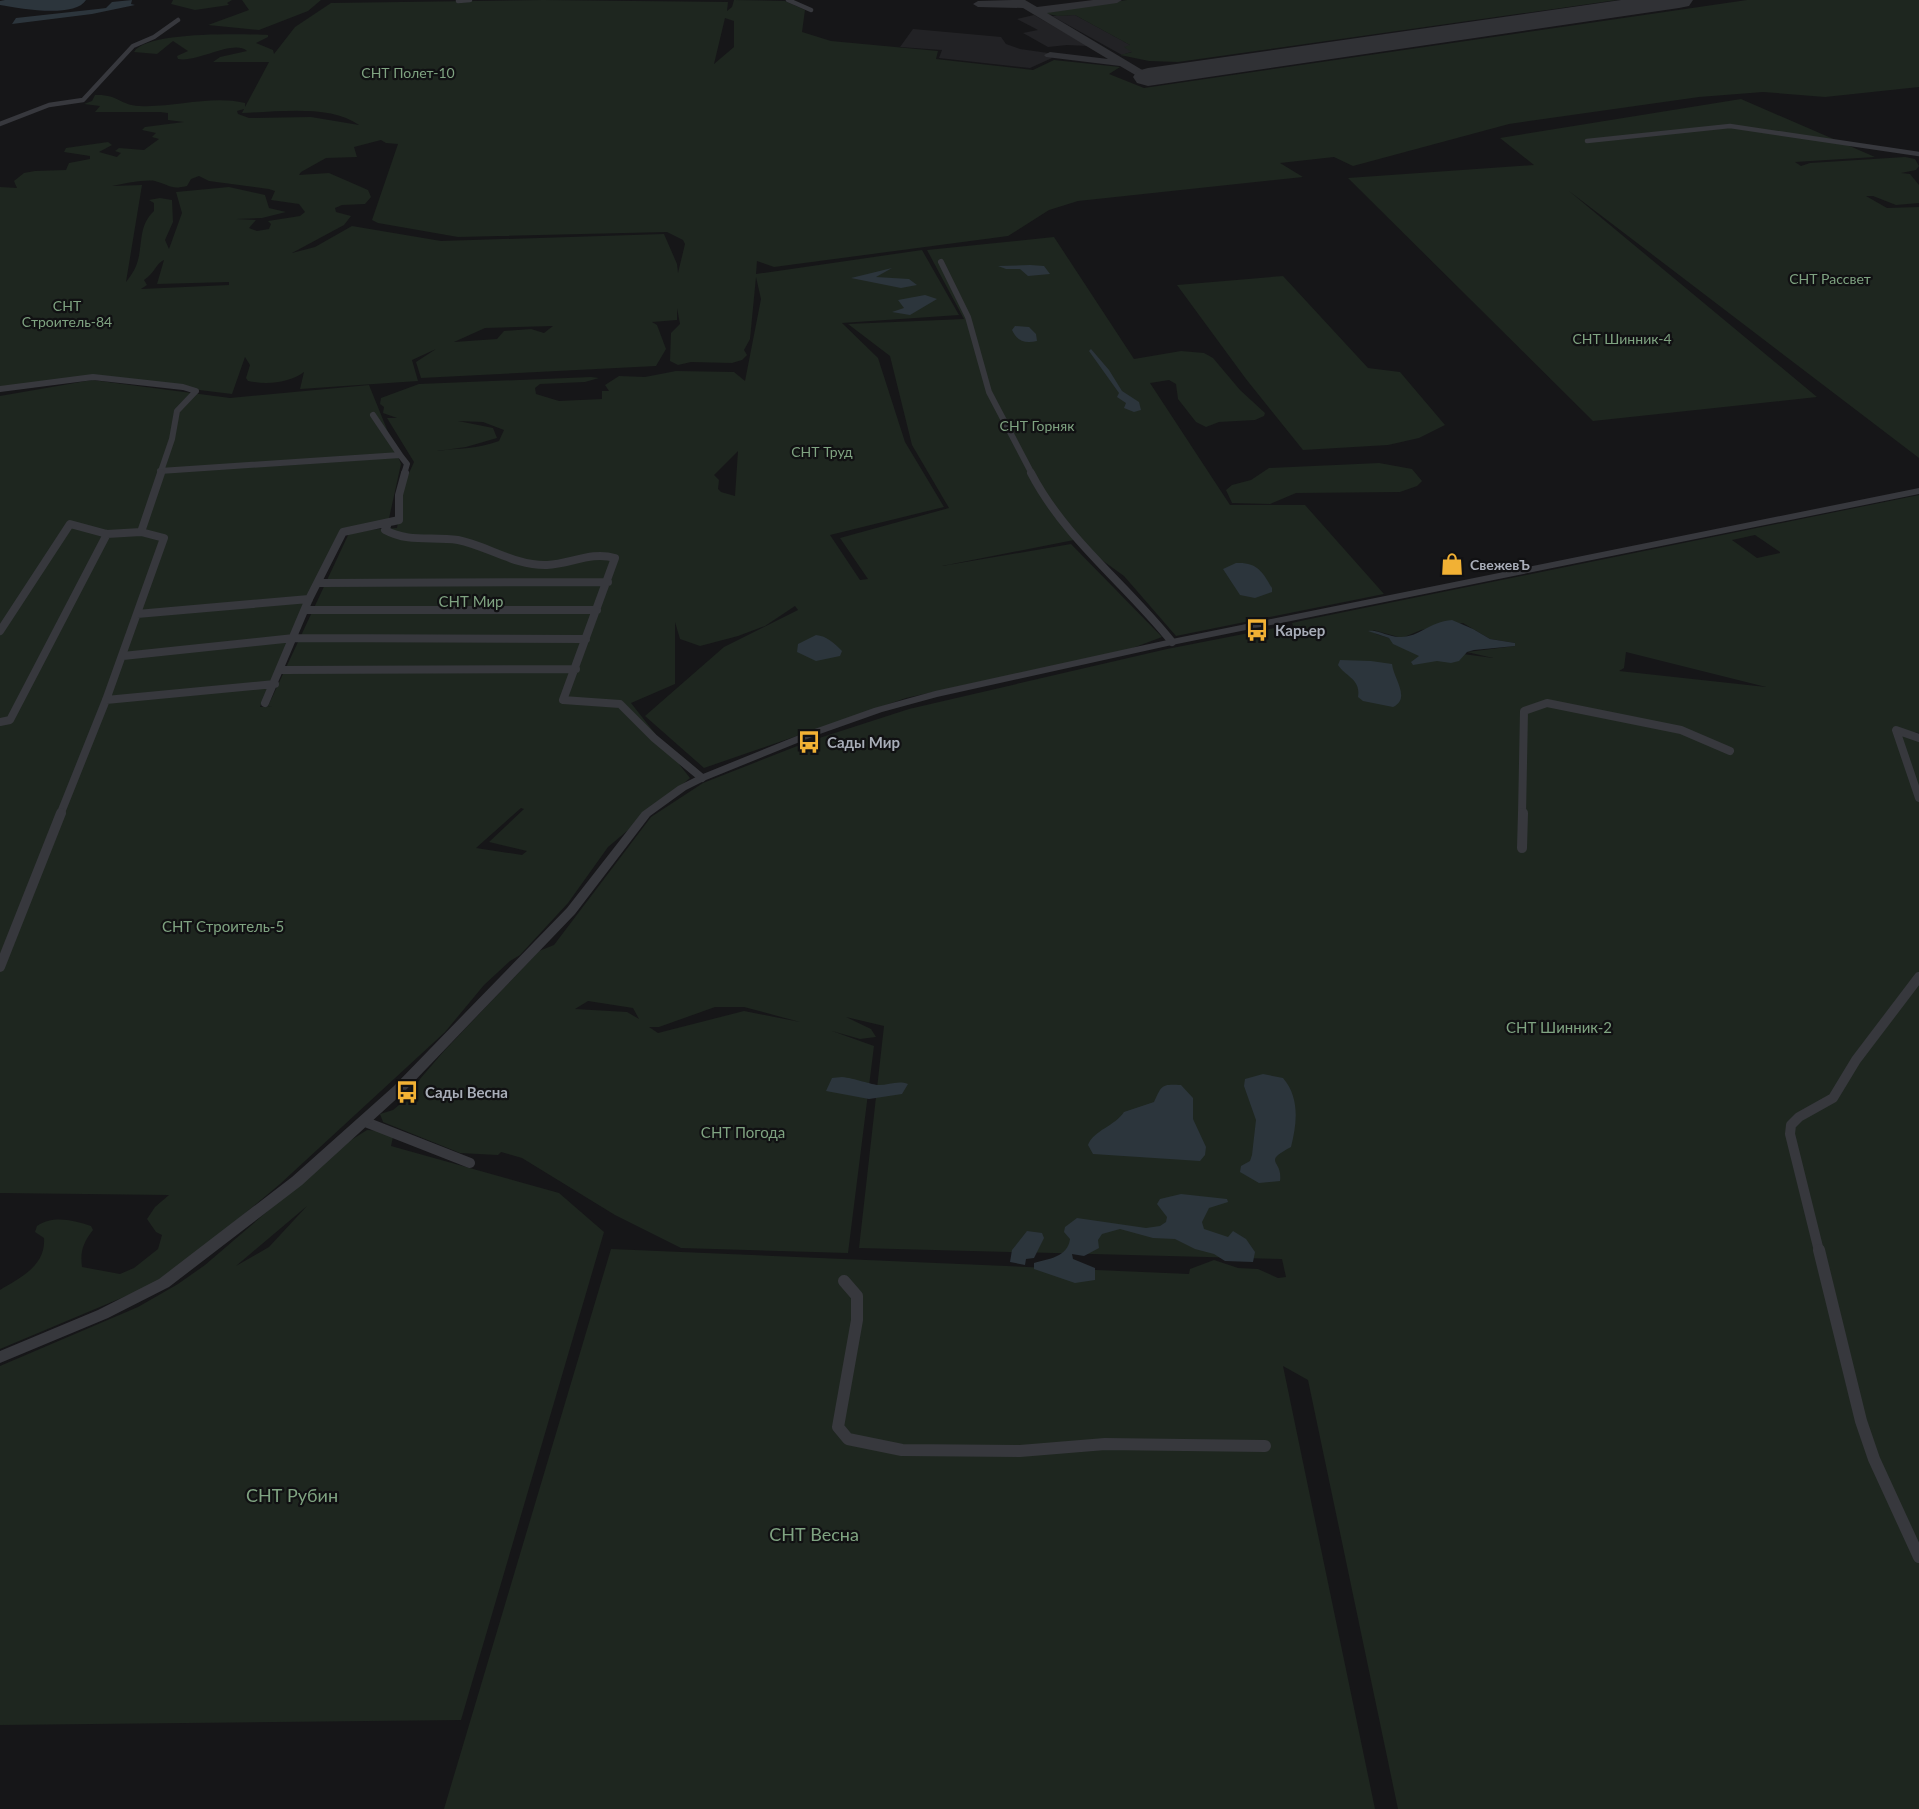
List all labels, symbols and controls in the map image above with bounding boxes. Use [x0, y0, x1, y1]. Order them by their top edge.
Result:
park label: СНТ Полет-10 [361, 64, 455, 81]
park label: СНТ Рассвет [1789, 270, 1871, 287]
park label: СНТ Строитель-84 [22, 297, 112, 330]
park label: СНТ Шинник-4 [1572, 330, 1672, 347]
park label: СНТ Горняк [1000, 417, 1075, 434]
park label: СНТ Труд [791, 443, 853, 460]
shop icon: СвежевЪ [1439, 551, 1465, 577]
place label: СвежевЪ [1470, 556, 1530, 573]
park label: СНТ Мир [438, 592, 504, 610]
bus stop icon: Карьер [1244, 617, 1270, 643]
place label: Карьер [1275, 621, 1325, 639]
bus stop icon: Сады Мир [796, 729, 822, 755]
place label: Сады Мир [827, 733, 900, 751]
park label: СНТ Строитель-5 [162, 917, 284, 935]
park label: СНТ Шинник-2 [1506, 1018, 1612, 1036]
bus stop icon: Сады Весна [394, 1079, 420, 1105]
place label: Сады Весна [425, 1083, 508, 1101]
park label: СНТ Погода [701, 1123, 785, 1141]
park label: СНТ Рубин [246, 1484, 338, 1506]
park label: СНТ Весна [769, 1523, 859, 1545]

